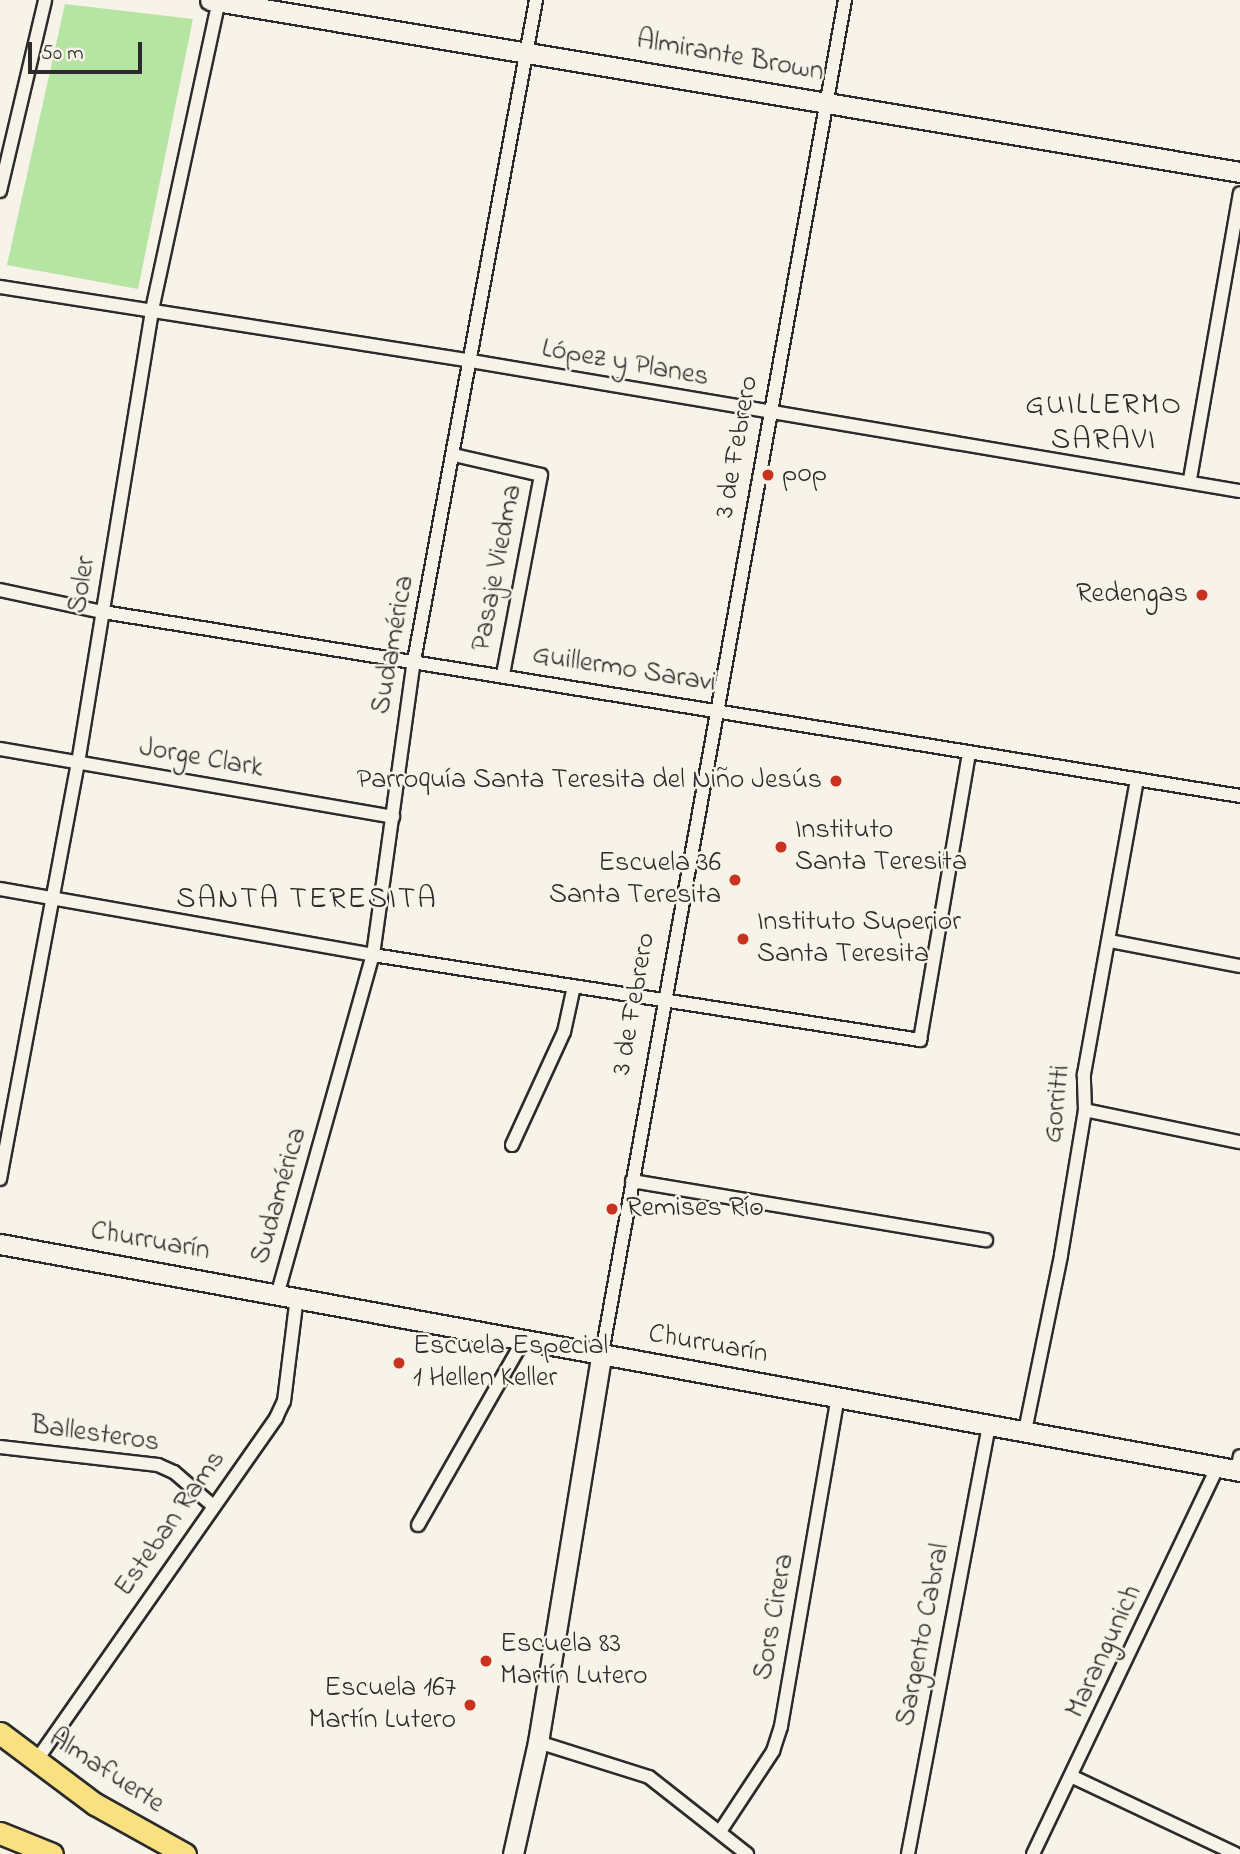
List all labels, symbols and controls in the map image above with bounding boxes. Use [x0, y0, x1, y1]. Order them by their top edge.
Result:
street label: Almirante Brown [634, 24, 826, 90]
scale bar [32, 28, 145, 72]
text: 50 m [41, 39, 84, 69]
street label: López y Planes [539, 333, 711, 395]
street label: 3 de Febrero [709, 373, 767, 521]
district label: GUILLERMO SARAVI [1026, 388, 1182, 458]
place label: pop [782, 458, 827, 492]
marker: pop [760, 467, 776, 483]
street label: Pasaje Viedma [465, 482, 531, 654]
street label: Soler [62, 554, 104, 616]
street label: Sudamérica [365, 573, 423, 717]
place label: Redengas [1076, 578, 1188, 612]
marker: Redengas [1194, 587, 1210, 603]
street label: Guillermo Saravi [530, 639, 718, 701]
street label: Jorge Clark [136, 732, 266, 786]
place label: Parroquía Santa Teresita del Niño Jesús [357, 764, 822, 798]
marker: Parroquía Santa Teresita del Niño Jesús [828, 773, 844, 789]
place label: Instituto Santa Teresita [795, 814, 967, 880]
marker: Instituto Santa Teresita [773, 839, 789, 855]
place label: Escuela 36 Santa Teresita [549, 847, 721, 913]
marker: Escuela 36 Santa Teresita [727, 872, 743, 888]
district label: SANTA TERESITA [178, 882, 436, 918]
place label: Instituto Superior Santa Teresita [757, 906, 961, 972]
street label: 3 de Febrero [606, 930, 664, 1078]
marker: Instituto Superior Santa Teresita [735, 931, 751, 947]
street label: Gorritti [1037, 1063, 1079, 1145]
street label: Sudamérica [245, 1124, 315, 1268]
place label: Remises Río [626, 1192, 764, 1226]
marker: Remises Río [604, 1201, 620, 1217]
street label: Churruarín [88, 1215, 212, 1269]
street label: Churruarín [646, 1318, 770, 1372]
place label: Escuela Especial 1 Hellen Keller [413, 1330, 608, 1396]
marker: Escuela Especial 1 Hellen Keller [391, 1355, 407, 1371]
street label: Ballesteros [28, 1409, 162, 1461]
street label: Esteban Rams [108, 1445, 234, 1603]
street label: Sargento Cabral [890, 1541, 958, 1729]
street label: Sors Cirera [747, 1551, 803, 1683]
street label: Marangunich [1060, 1580, 1150, 1724]
place label: Escuela 83 Martín Lutero [500, 1628, 648, 1694]
marker: Escuela 83 Martín Lutero [478, 1653, 494, 1669]
place label: Escuela 167 Martín Lutero [308, 1672, 456, 1738]
marker: Escuela 167 Martín Lutero [462, 1697, 478, 1713]
street label: Almafuerte [42, 1722, 170, 1822]

